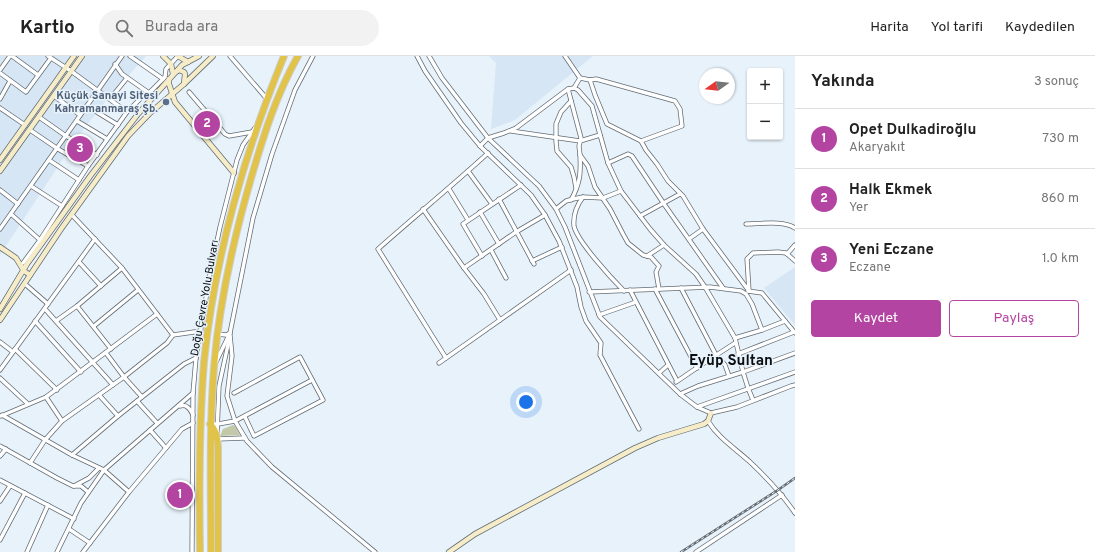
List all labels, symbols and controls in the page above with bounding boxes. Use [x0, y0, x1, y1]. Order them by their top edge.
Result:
search box [99, 10, 379, 46]
text: Kartio [20, 16, 75, 40]
icon: search [113, 17, 135, 39]
text: Burada ara [145, 18, 218, 37]
text: Harita [870, 19, 909, 36]
text: Yol tarifi [931, 19, 983, 36]
text: Kaydedilen [1005, 19, 1075, 36]
north arrow [699, 68, 735, 104]
map controls [747, 68, 783, 140]
button: + [747, 68, 783, 104]
text: Yakında [811, 71, 875, 93]
text: 3 sonuç [1034, 74, 1079, 90]
place label: Küçük Sanayi Sitesi Kahramanmaraş Şb. [54, 89, 158, 116]
marker: Küçük Sanayi Sitesi Kahramanmaraş Şb. [161, 97, 171, 107]
button: − [747, 104, 783, 140]
pin: 2 [194, 109, 220, 139]
text: Opet Dulkadiroğlu [849, 121, 976, 140]
text: 1 [821, 131, 827, 147]
text: 730 m [1042, 131, 1079, 147]
pin: 3 [67, 134, 93, 164]
text: Akaryakıt [849, 140, 905, 156]
text: Halk Ekmek [849, 181, 932, 200]
text: 2 [820, 191, 828, 207]
text: 860 m [1041, 191, 1079, 207]
text: Yer [849, 200, 868, 216]
street label: Doğu Çevre Yolu Bulvarı [188, 239, 222, 357]
text: Yeni Eczane [849, 241, 934, 260]
text: 3 [820, 251, 828, 267]
text: 1.0 km [1042, 251, 1079, 267]
text: Eczane [849, 260, 891, 276]
button: Kaydet [811, 300, 941, 337]
button: Paylaş [949, 300, 1079, 337]
district label: Eyüp Sultan [689, 352, 773, 371]
your location [516, 392, 536, 412]
pin: 1 [167, 480, 193, 510]

